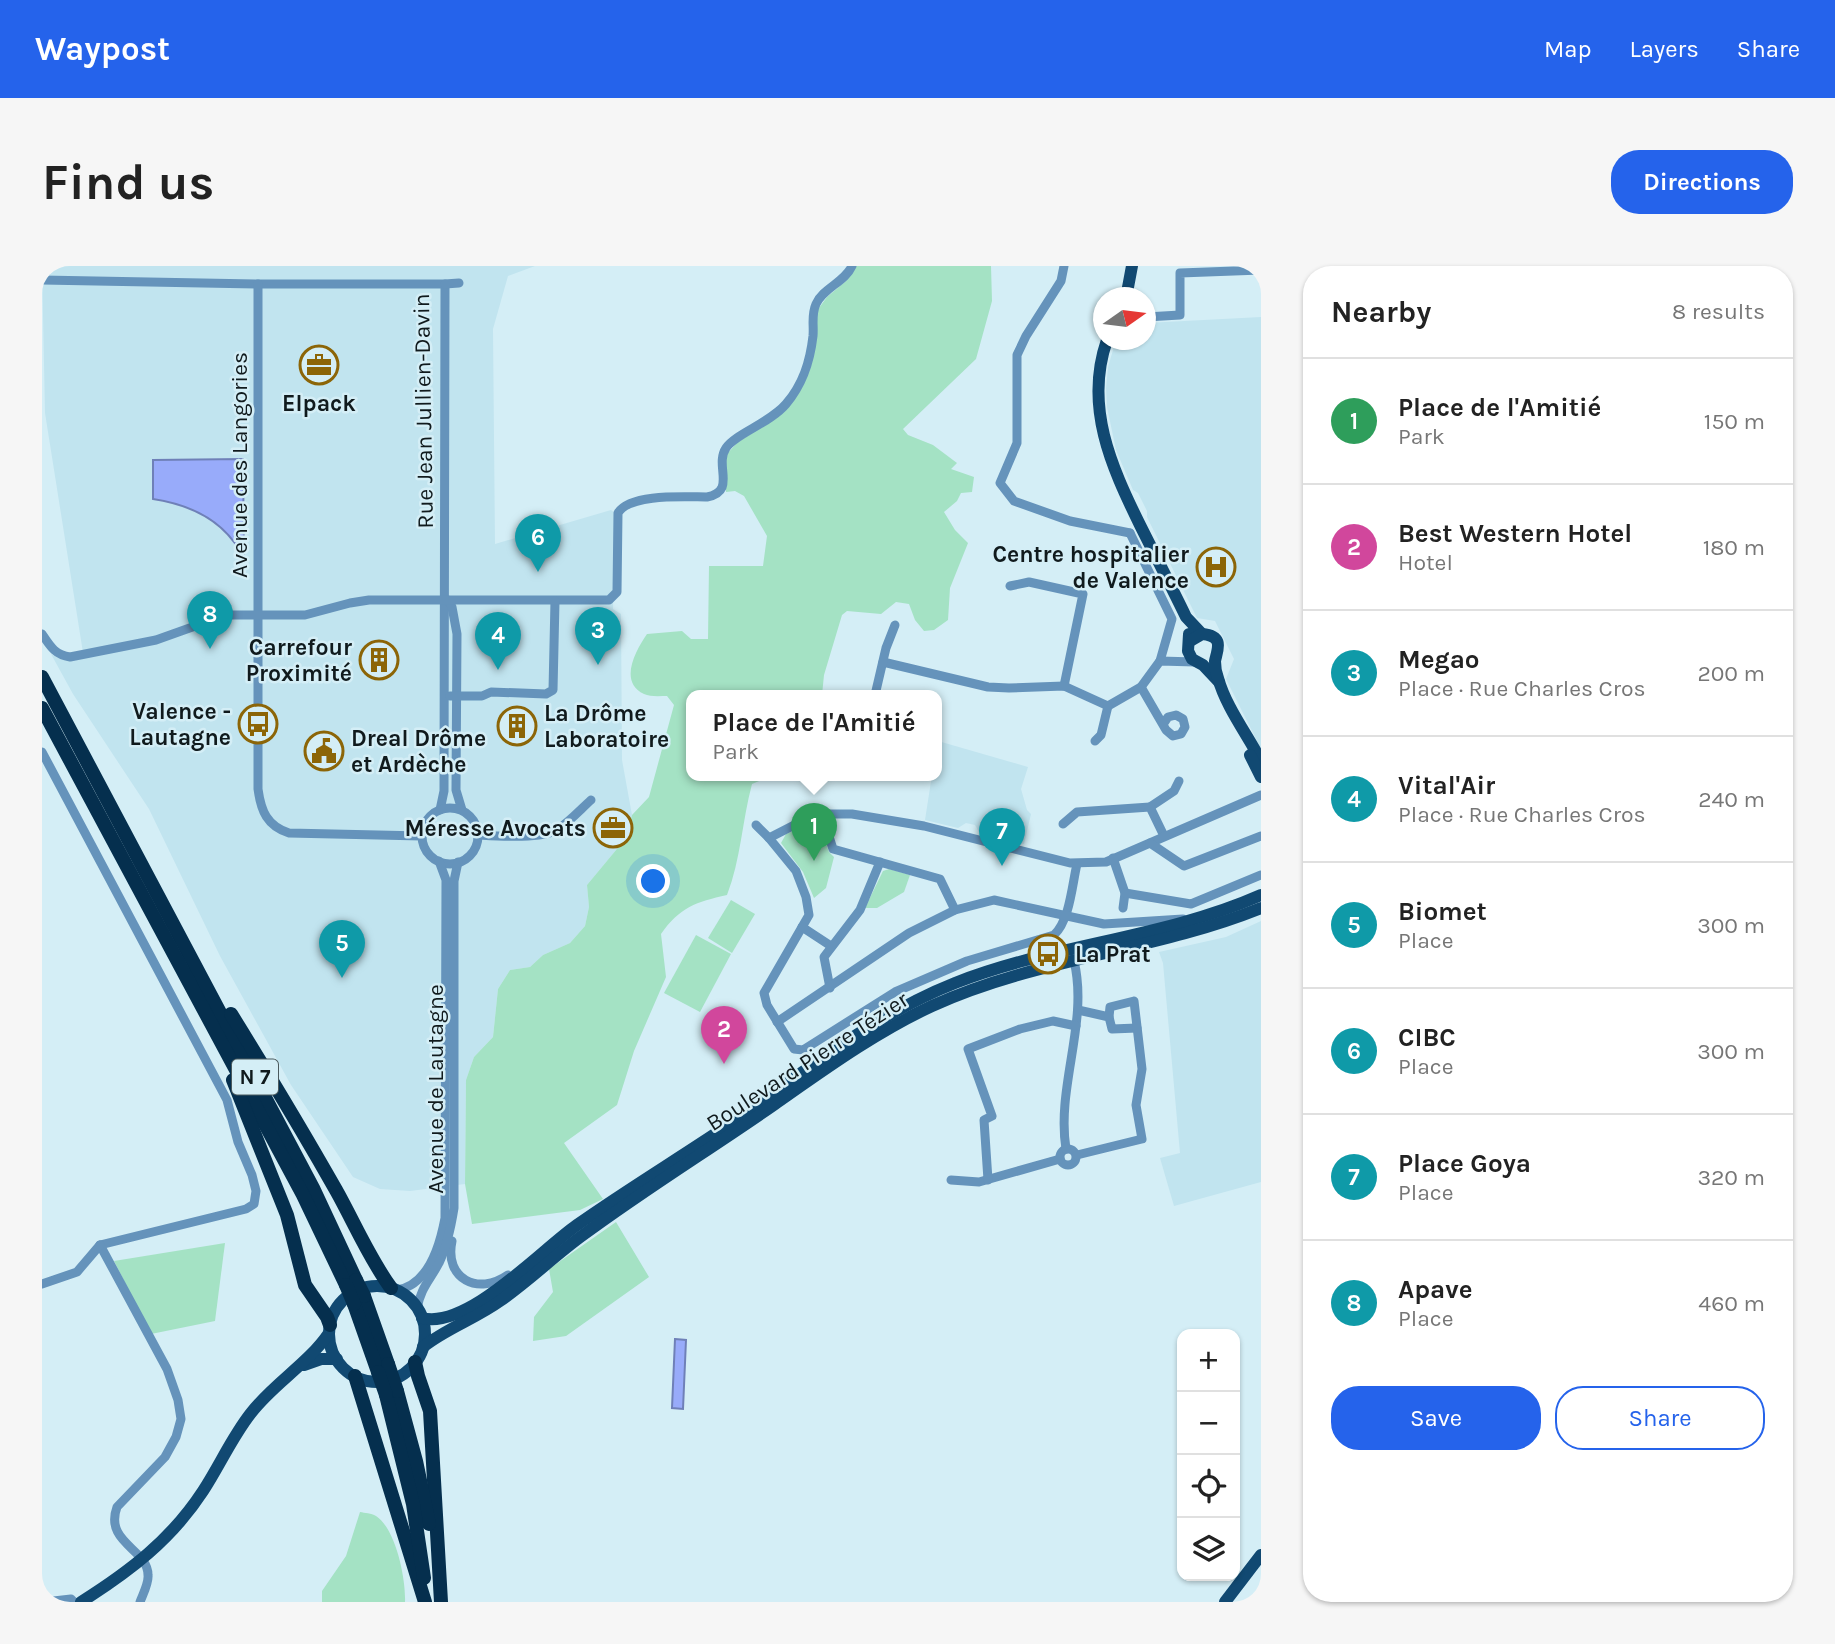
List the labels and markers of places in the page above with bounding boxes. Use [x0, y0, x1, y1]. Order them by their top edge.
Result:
office icon: Elpack [298, 344, 340, 386]
place label: Elpack [282, 390, 356, 417]
pin: 6 [515, 514, 561, 572]
place label: Centre hospitalier de Valence [992, 541, 1189, 594]
hospital icon: Centre hospitalier de Valence [1195, 546, 1237, 588]
pin: 8 [187, 591, 233, 649]
pin: 3 [575, 607, 621, 665]
pin: 4 [475, 612, 521, 670]
place label: Carrefour Proximité [246, 634, 352, 687]
building icon: Carrefour Proximité [358, 639, 400, 681]
place label: Valence - Lautagne [129, 698, 231, 751]
place label: La Drôme Laboratoire [544, 700, 669, 753]
bus stop icon: Valence - Lautagne [237, 703, 279, 745]
building icon: La Drôme Laboratoire [496, 705, 538, 747]
place label: Dreal Drôme et Ardèche [351, 725, 486, 778]
public building icon: Dreal Drôme et Ardèche [303, 730, 345, 772]
pin: 1 [791, 803, 837, 861]
office icon: Méresse Avocats [592, 807, 634, 849]
pin: 7 [979, 808, 1025, 866]
place label: Méresse Avocats [404, 815, 586, 842]
pin: 5 [319, 920, 365, 978]
bus stop icon: La Prat [1027, 933, 1069, 975]
place label: La Prat [1075, 941, 1151, 968]
pin: 2 [701, 1006, 747, 1064]

